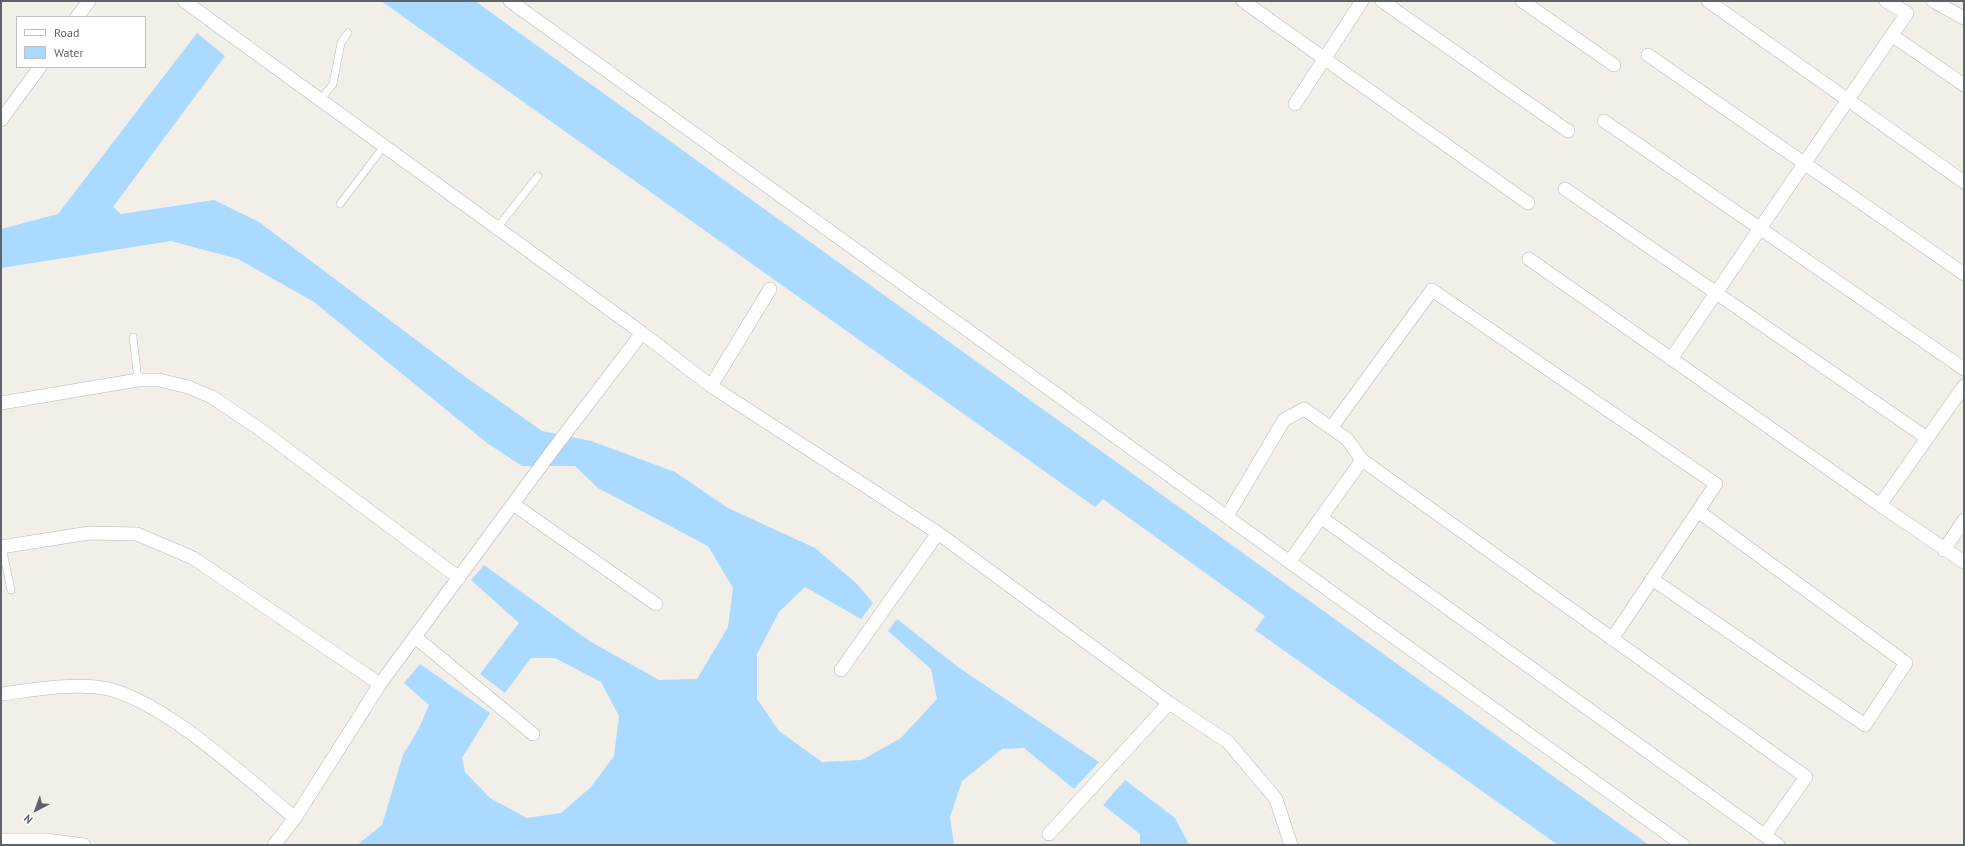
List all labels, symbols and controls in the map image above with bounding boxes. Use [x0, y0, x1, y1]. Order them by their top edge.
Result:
legend [16, 16, 146, 68]
text: Road [54, 25, 79, 40]
text: Water [54, 45, 84, 60]
north arrow [16, 790, 56, 830]
text: N [21, 811, 35, 827]

